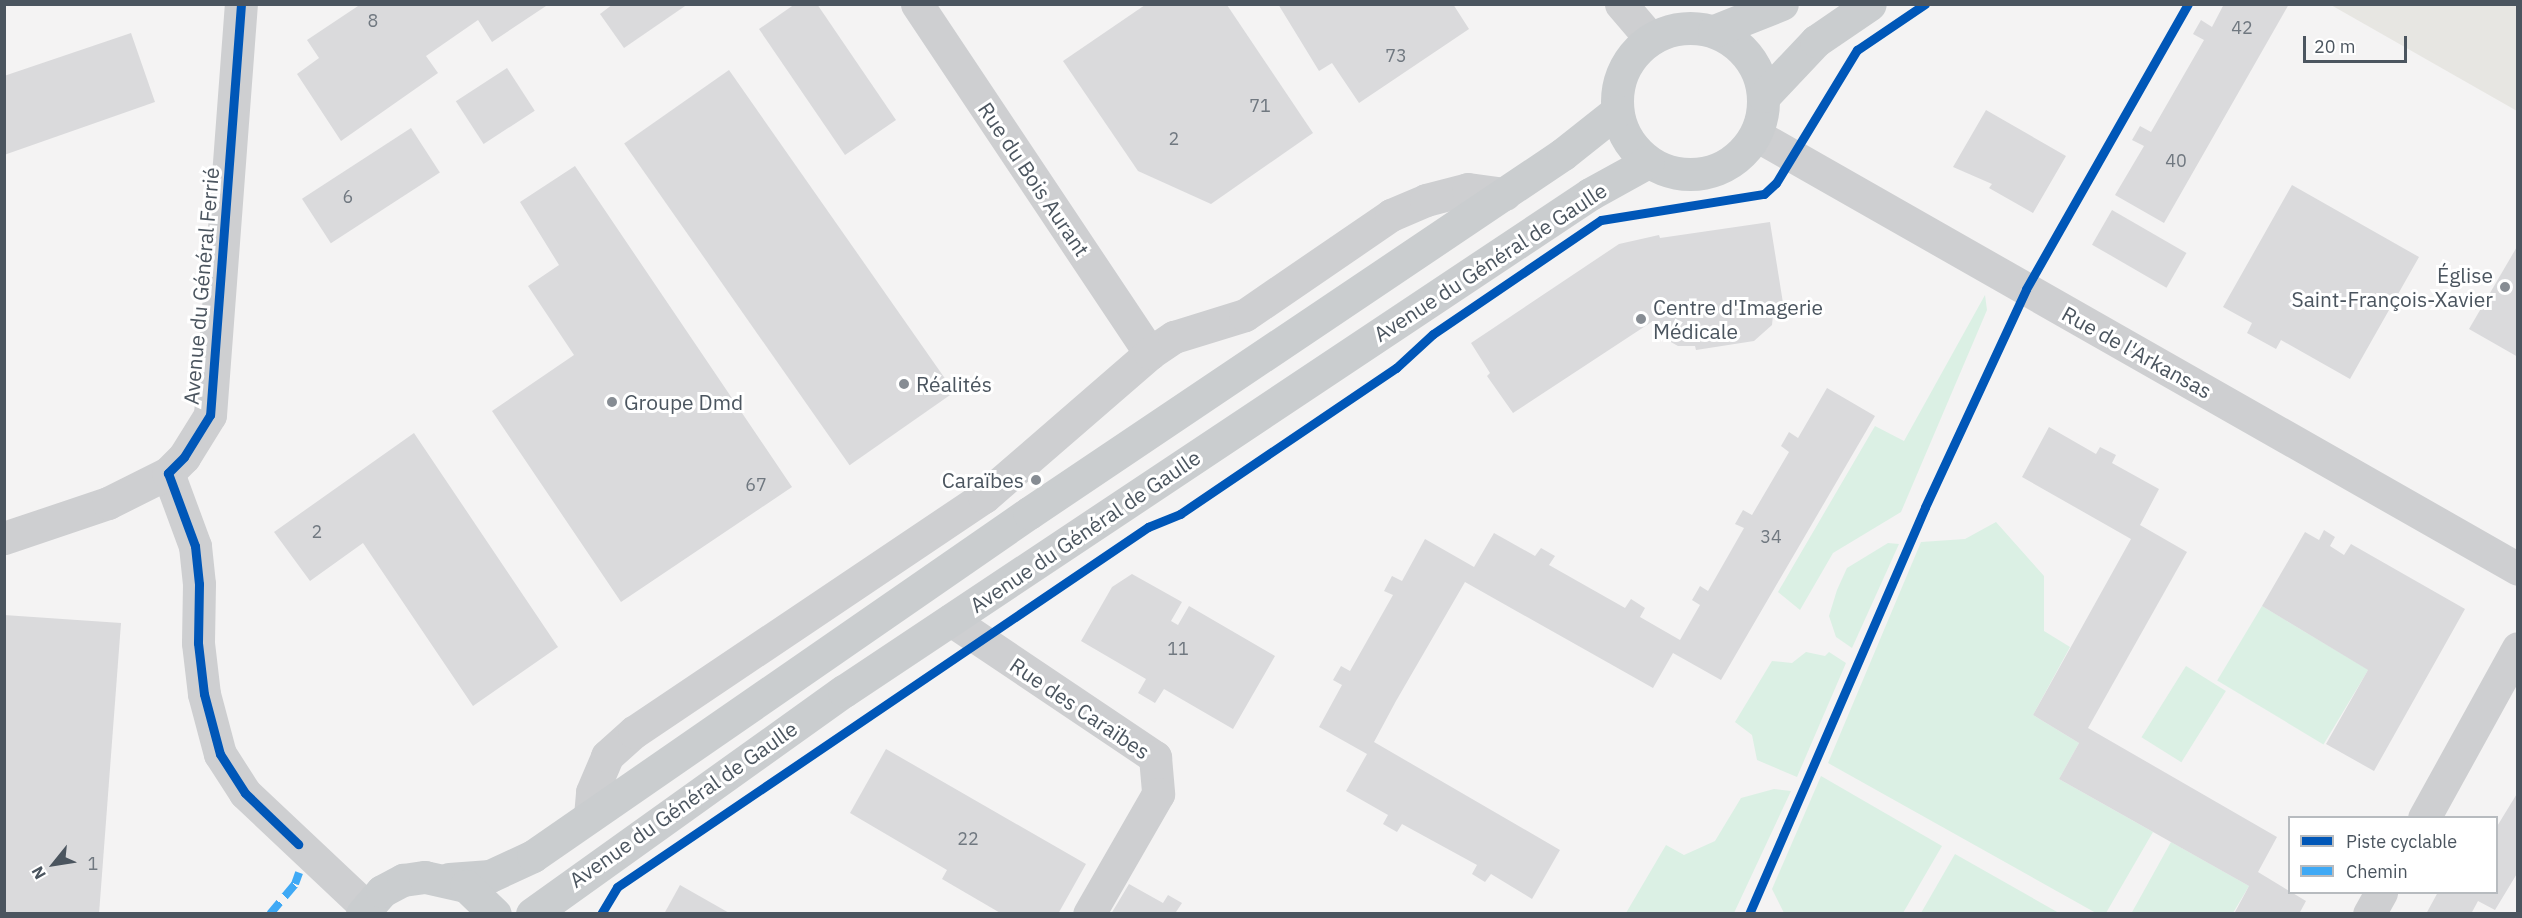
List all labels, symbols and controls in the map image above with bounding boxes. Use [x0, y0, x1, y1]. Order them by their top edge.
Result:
house number: 8 [368, 10, 378, 32]
house number: 42 [2231, 17, 2253, 39]
scale bar [2306, 24, 2410, 62]
text: 20 m [2314, 35, 2356, 58]
house number: 73 [1385, 45, 1407, 67]
house number: 71 [1249, 95, 1271, 117]
street label: Rue du Bois Aurant [973, 97, 1095, 261]
house number: 2 [1169, 128, 1179, 150]
house number: 40 [2165, 150, 2187, 172]
street label: Avenue du Général Ferrié [178, 166, 224, 406]
street label: Avenue du Général de Gaulle [1369, 177, 1611, 347]
house number: 6 [343, 186, 353, 208]
place label: Église Saint-François-Xavier [2291, 262, 2493, 312]
marker: Église Saint-François-Xavier [2498, 280, 2512, 294]
place label: Centre d'Imagerie Médicale [1653, 294, 1823, 344]
street label: Rue de l'Arkansas [2058, 300, 2216, 404]
marker: Centre d'Imagerie Médicale [1634, 312, 1648, 326]
place label: Réalités [916, 371, 992, 397]
marker: Réalités [897, 377, 911, 391]
place label: Groupe Dmd [624, 389, 743, 415]
marker: Groupe Dmd [605, 395, 619, 409]
street label: Avenue du Général de Gaulle [965, 444, 1205, 618]
place label: Caraïbes [942, 467, 1024, 493]
marker: Caraïbes [1029, 473, 1043, 487]
house number: 67 [745, 474, 767, 496]
house number: 2 [312, 521, 322, 543]
house number: 34 [1760, 526, 1782, 548]
house number: 11 [1167, 638, 1189, 660]
street label: Rue des Caraïbes [1005, 652, 1155, 764]
street label: Avenue du Général de Gaulle [564, 716, 802, 892]
legend [2288, 816, 2498, 894]
house number: 22 [957, 828, 979, 850]
text: Piste cyclable [2346, 830, 2457, 853]
north arrow [24, 834, 84, 894]
house number: 1 [88, 853, 98, 875]
text: Chemin [2346, 860, 2408, 883]
text: N [27, 863, 50, 883]

